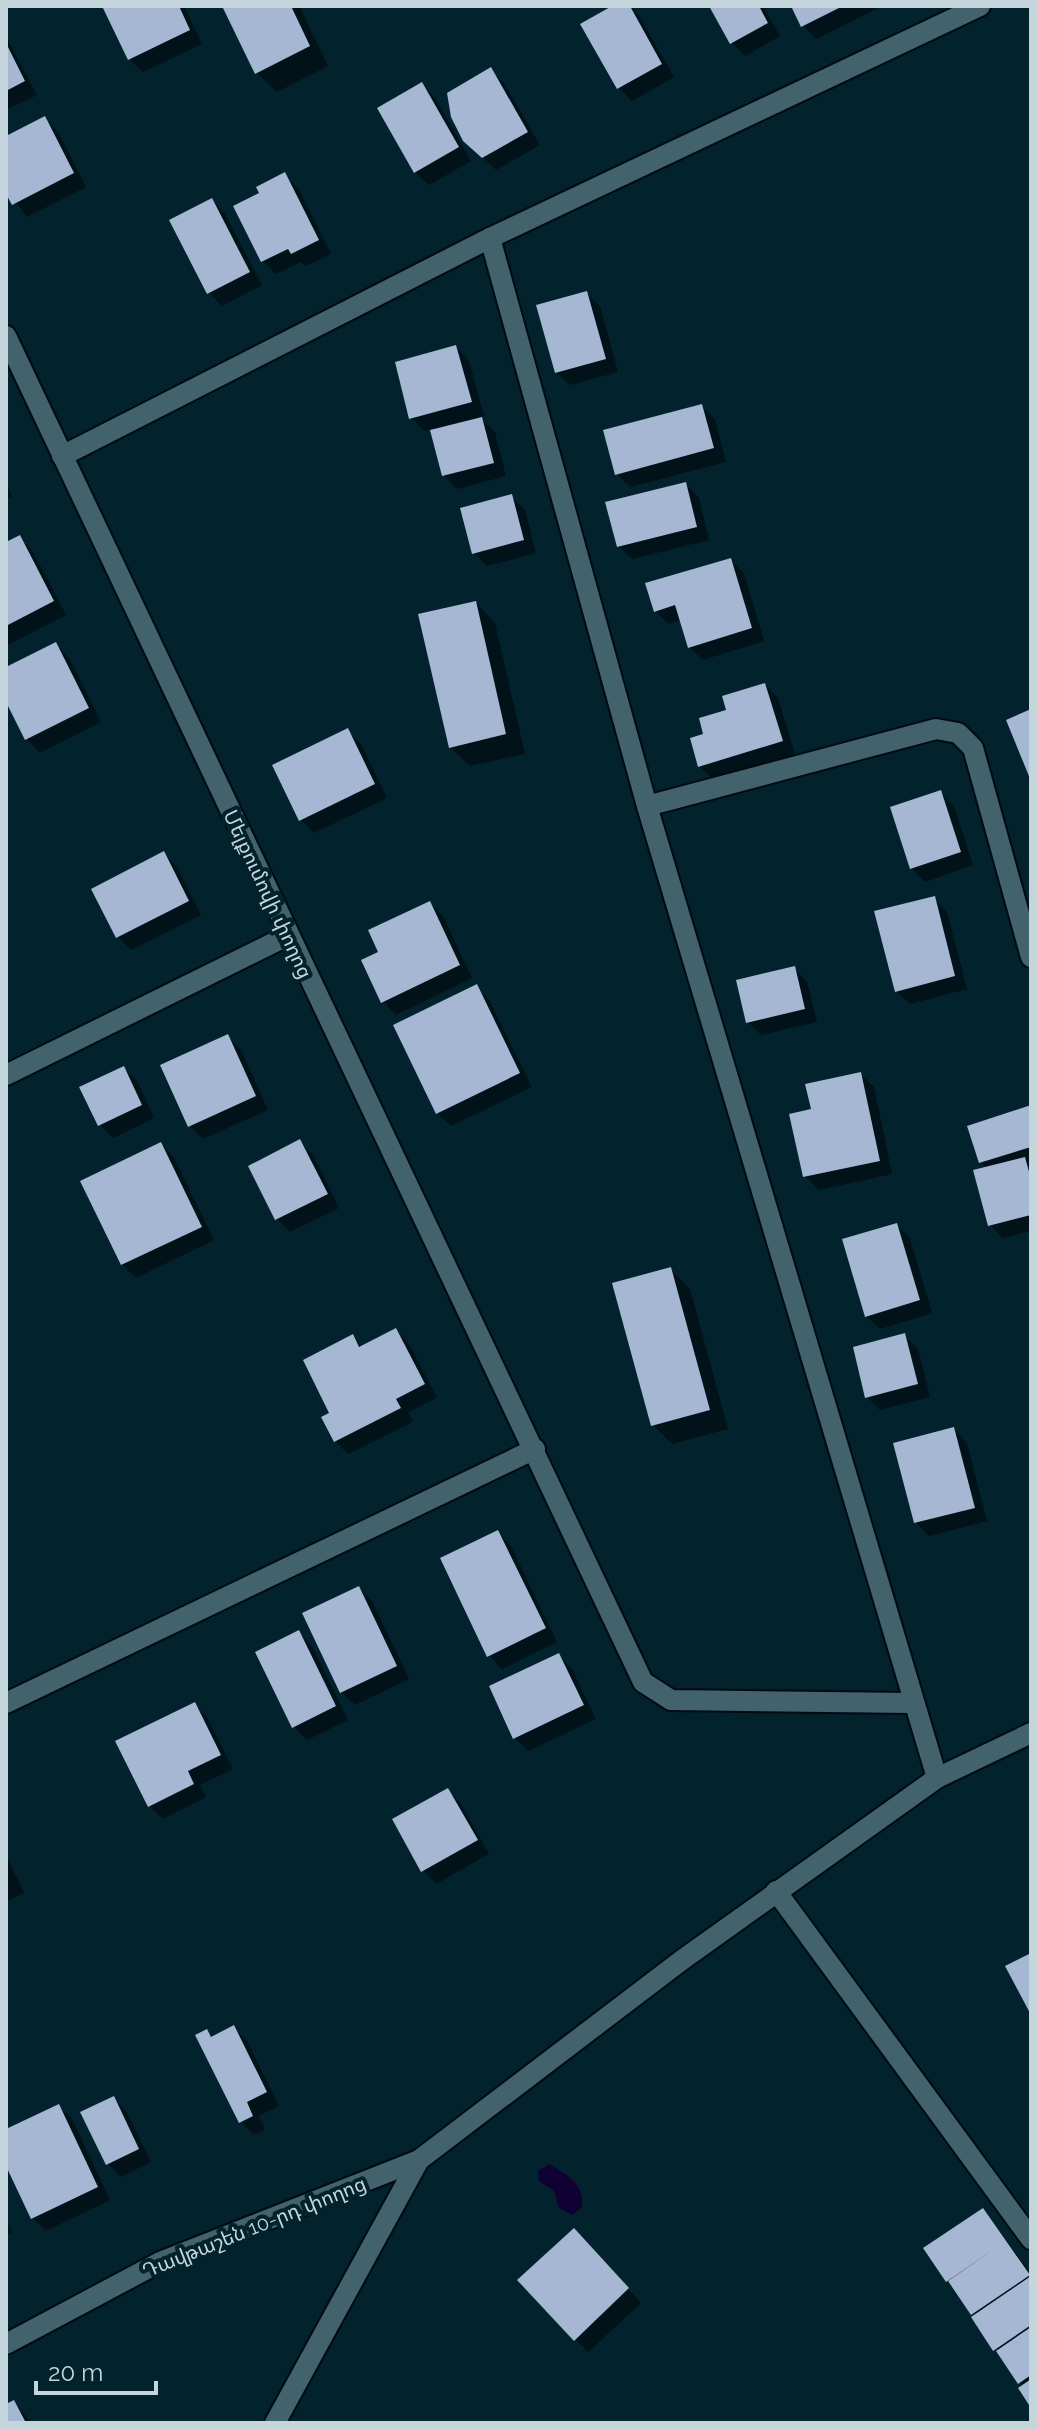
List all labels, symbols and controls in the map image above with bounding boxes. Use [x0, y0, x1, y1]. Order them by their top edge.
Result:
street label: Մելքումովի փողոց [218, 806, 318, 982]
street label: Դավթաշեն 10-րդ փողոց [139, 2171, 369, 2283]
scale bar [36, 2345, 156, 2395]
text: 20 m [48, 2358, 103, 2387]

